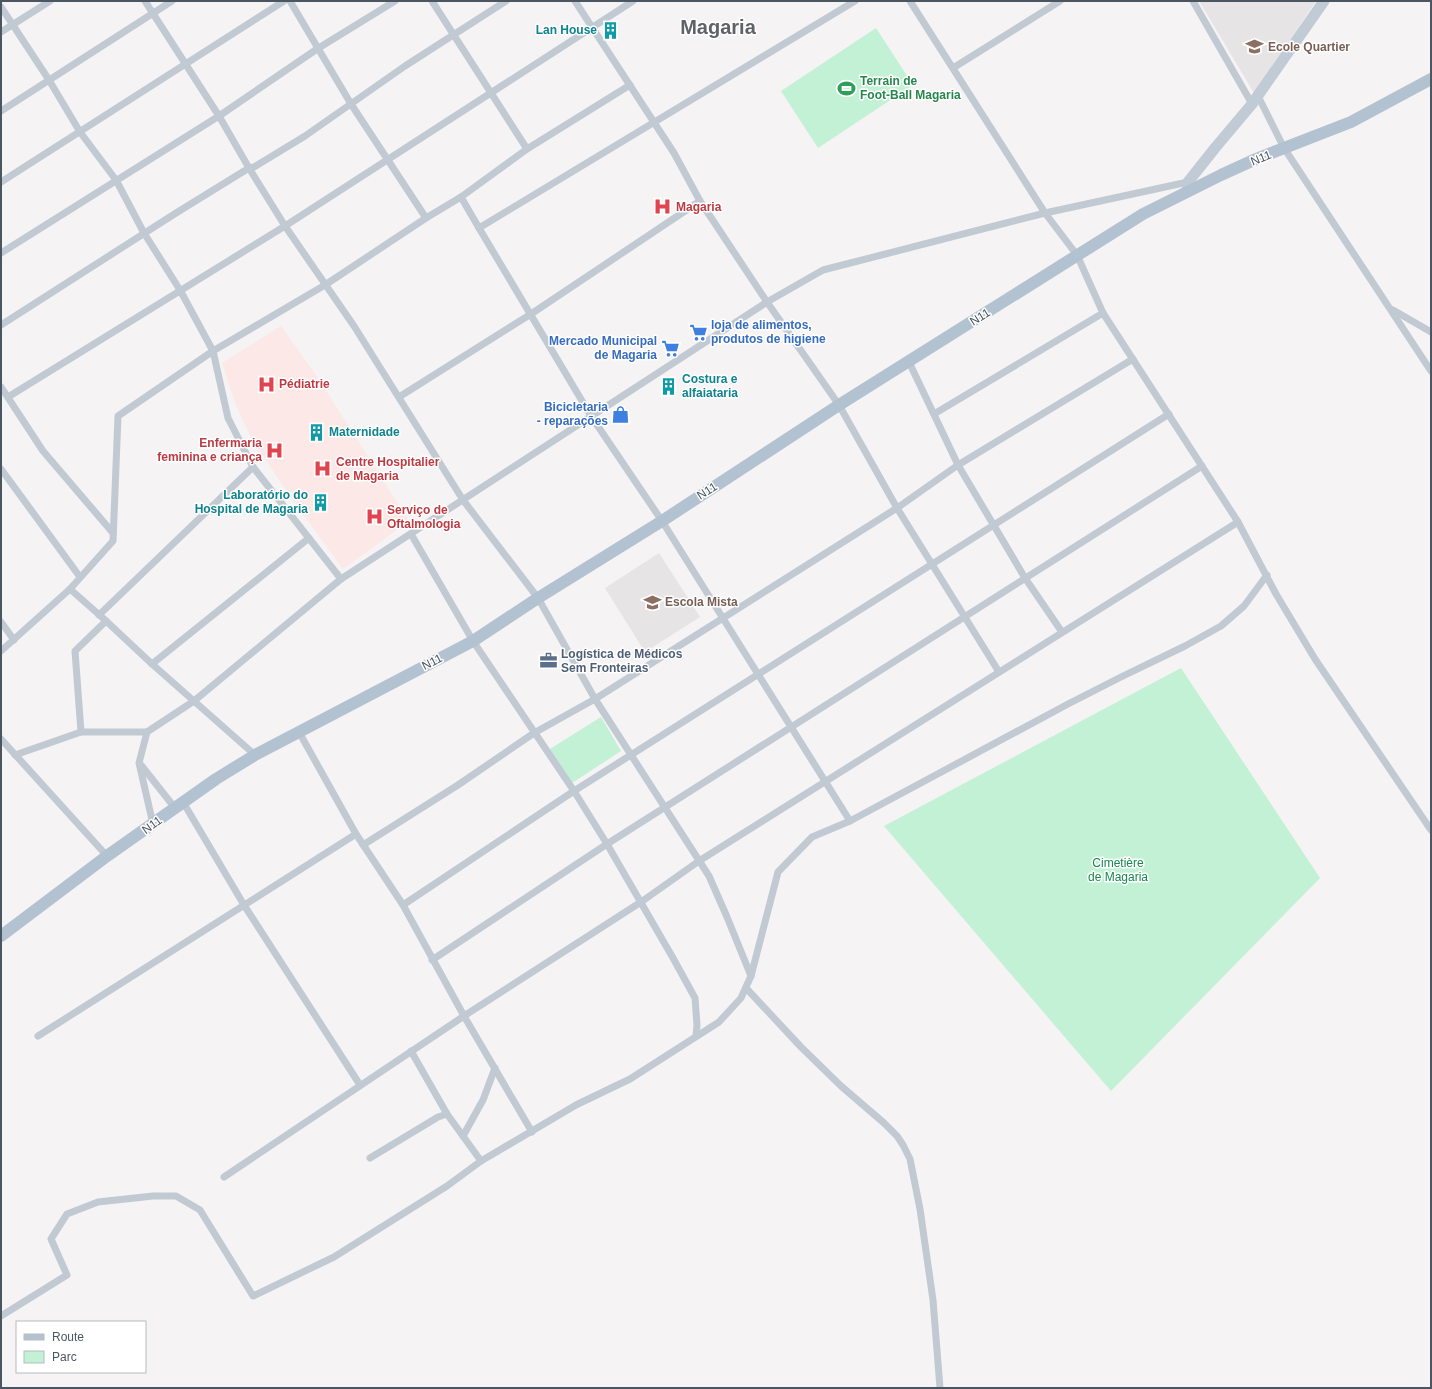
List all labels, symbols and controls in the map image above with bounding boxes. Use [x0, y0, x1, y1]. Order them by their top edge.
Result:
district label: Magaria [680, 16, 757, 38]
building icon: Lan House [600, 20, 620, 40]
place label: Lan House [536, 23, 597, 37]
school or university icon: Ecole Quartier [1245, 37, 1265, 57]
place label: Ecole Quartier [1268, 40, 1350, 54]
place label: Terrain de Foot-Ball Magaria [860, 74, 961, 102]
sports icon: Terrain de Foot-Ball Magaria [837, 78, 857, 98]
street label: N11 [1249, 147, 1274, 168]
hospital icon: Magaria [653, 197, 673, 217]
place label: Magaria [676, 200, 722, 214]
street label: N11 [967, 305, 993, 329]
place label: loja de alimentos, produtos de higiene [711, 318, 826, 346]
supermarket icon: loja de alimentos, produtos de higiene [688, 322, 708, 342]
place label: Mercado Municipal de Magaria [549, 334, 657, 362]
supermarket icon: Mercado Municipal de Magaria [660, 338, 680, 358]
place label: Costura e alfaiataria [682, 372, 738, 400]
hospital icon: Pédiatrie [256, 374, 276, 394]
building icon: Costura e alfaiataria [659, 376, 679, 396]
place label: Pédiatrie [279, 377, 330, 391]
place label: Bicicletaria - reparações [537, 400, 608, 428]
shop icon: Bicicletaria - reparações [611, 404, 631, 424]
building icon: Maternidade [306, 422, 326, 442]
place label: Maternidade [329, 425, 400, 439]
place label: Enfermaria feminina e criança [157, 436, 262, 464]
hospital icon: Enfermaria feminina e criança [265, 440, 285, 460]
place label: Centre Hospitalier de Magaria [336, 455, 440, 483]
hospital icon: Centre Hospitalier de Magaria [313, 459, 333, 479]
street label: N11 [694, 479, 720, 503]
place label: Laboratório do Hospital de Magaria [195, 488, 308, 516]
building icon: Laboratório do Hospital de Magaria [311, 492, 331, 512]
place label: Serviço de Oftalmologia [387, 503, 461, 531]
hospital icon: Serviço de Oftalmologia [364, 507, 384, 527]
school or university icon: Escola Mista [642, 592, 662, 612]
place label: Escola Mista [665, 595, 738, 609]
place label: Logística de Médicos Sem Fronteiras [561, 647, 683, 675]
street label: N11 [419, 651, 445, 673]
office icon: Logística de Médicos Sem Fronteiras [538, 651, 558, 671]
street label: N11 [139, 813, 165, 837]
park label: Cimetière de Magaria [1088, 856, 1148, 884]
legend [16, 1321, 146, 1373]
text: Route [52, 1330, 84, 1344]
text: Parc [52, 1350, 77, 1364]

